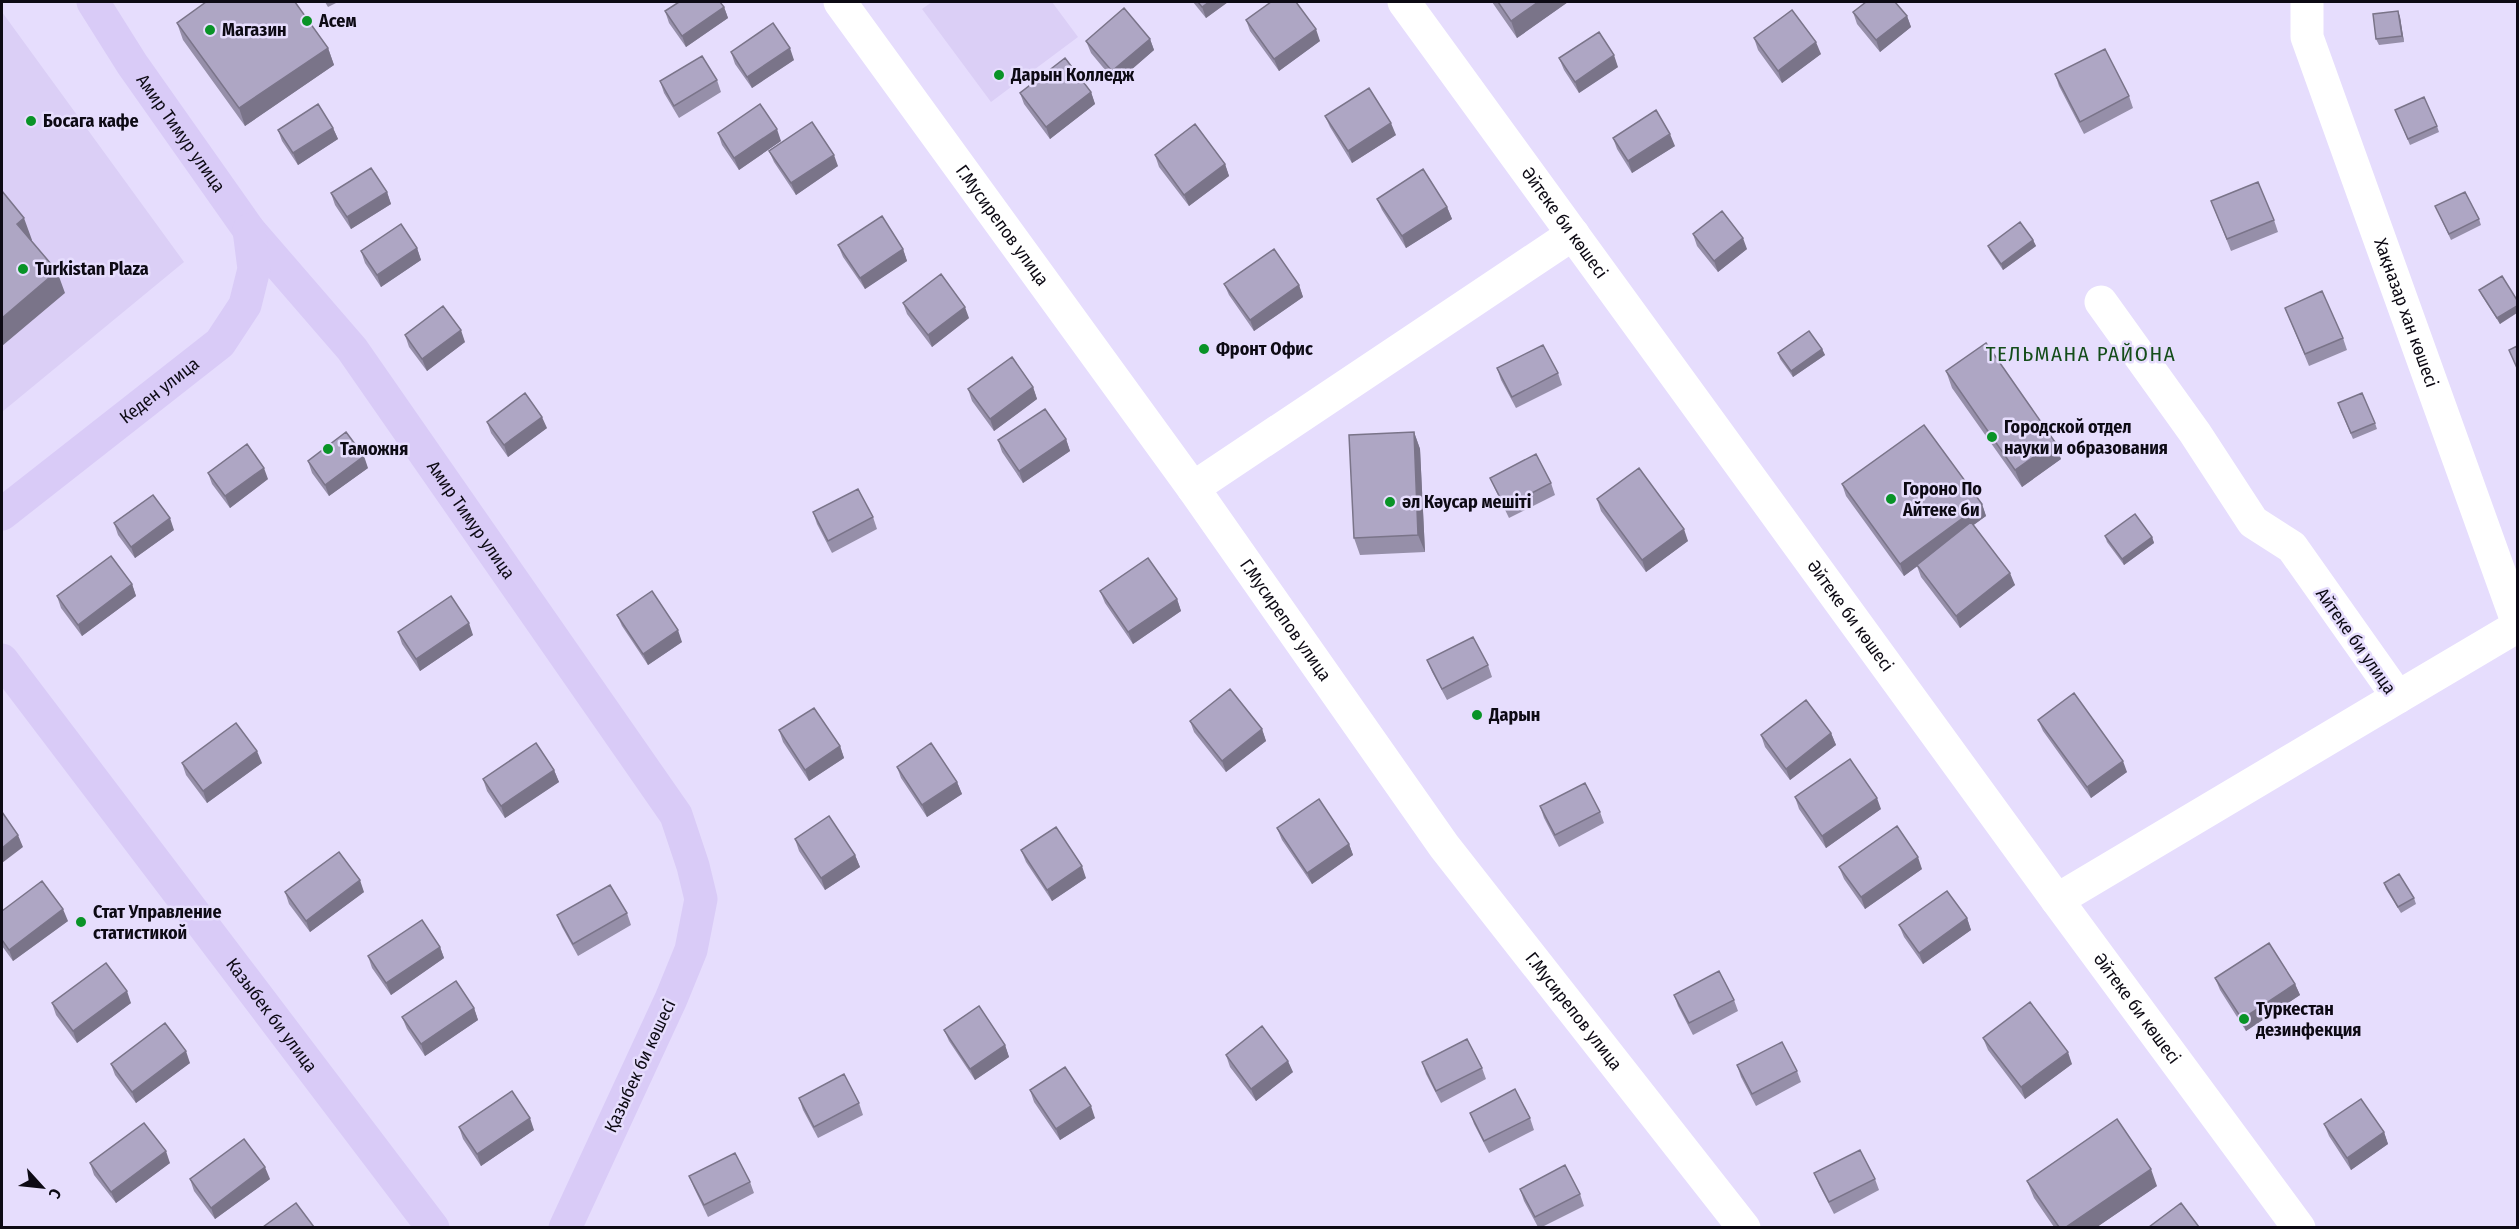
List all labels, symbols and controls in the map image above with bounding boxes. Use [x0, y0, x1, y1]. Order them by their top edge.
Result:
place label: Асем [318, 10, 356, 32]
marker: Асем [300, 14, 314, 28]
place label: Магазин [222, 19, 287, 41]
marker: Магазин [203, 23, 217, 37]
place label: Дарын Колледж [1010, 64, 1135, 86]
marker: Дарын Колледж [992, 68, 1006, 82]
street label: Амир Тимур улица [132, 70, 230, 197]
place label: Босага кафе [43, 110, 139, 132]
marker: Босага кафе [24, 114, 38, 128]
street label: Г.Мусирепов улица [951, 161, 1054, 290]
street label: Әйтеке би көшесі [1517, 163, 1612, 283]
street label: Хақназар хан көшесі [2369, 235, 2443, 390]
place label: Turkistan Plaza [35, 258, 149, 280]
marker: Turkistan Plaza [16, 262, 30, 276]
place label: Фронт Офис [1216, 338, 1313, 360]
district label: ТЕЛЬМАНА РАЙОНА [1986, 341, 2176, 367]
marker: Фронт Офис [1197, 342, 1211, 356]
street label: Кеден улица [115, 352, 204, 429]
place label: Городской отдел науки и образования [2004, 416, 2168, 459]
marker: Городской отдел науки и образования [1985, 430, 1999, 444]
place label: Таможня [340, 438, 408, 460]
marker: Таможня [321, 442, 335, 456]
street label: Амир Тимур улица [422, 457, 520, 584]
place label: Гороно По Айтеке би [1902, 478, 1982, 521]
place label: әл Кәусар мешіті [1402, 491, 1532, 513]
marker: Гороно По Айтеке би [1884, 492, 1898, 506]
marker: әл Кәусар мешіті [1383, 495, 1397, 509]
street label: Г.Мусирепов улица [1235, 555, 1336, 686]
street label: Әйтеке би көшесі [1803, 556, 1898, 676]
street label: Айтеке би улица [2311, 584, 2401, 698]
place label: Дарын [1488, 704, 1540, 726]
marker: Дарын [1470, 708, 1484, 722]
place label: Стат Управление статистикой [93, 901, 222, 944]
marker: Стат Управление статистикой [74, 915, 88, 929]
street label: Г.Мусирепов улица [1521, 948, 1627, 1075]
street label: Әйтеке би көшесі [2089, 949, 2185, 1068]
street label: Казыбек би улица [221, 954, 322, 1077]
street label: Қазыбек би көшесі [600, 996, 680, 1136]
place label: Туркестан дезинфекция [2255, 998, 2361, 1041]
marker: Туркестан дезинфекция [2237, 1012, 2251, 1026]
north arrow [12, 1157, 72, 1217]
text: С [44, 1186, 65, 1202]

